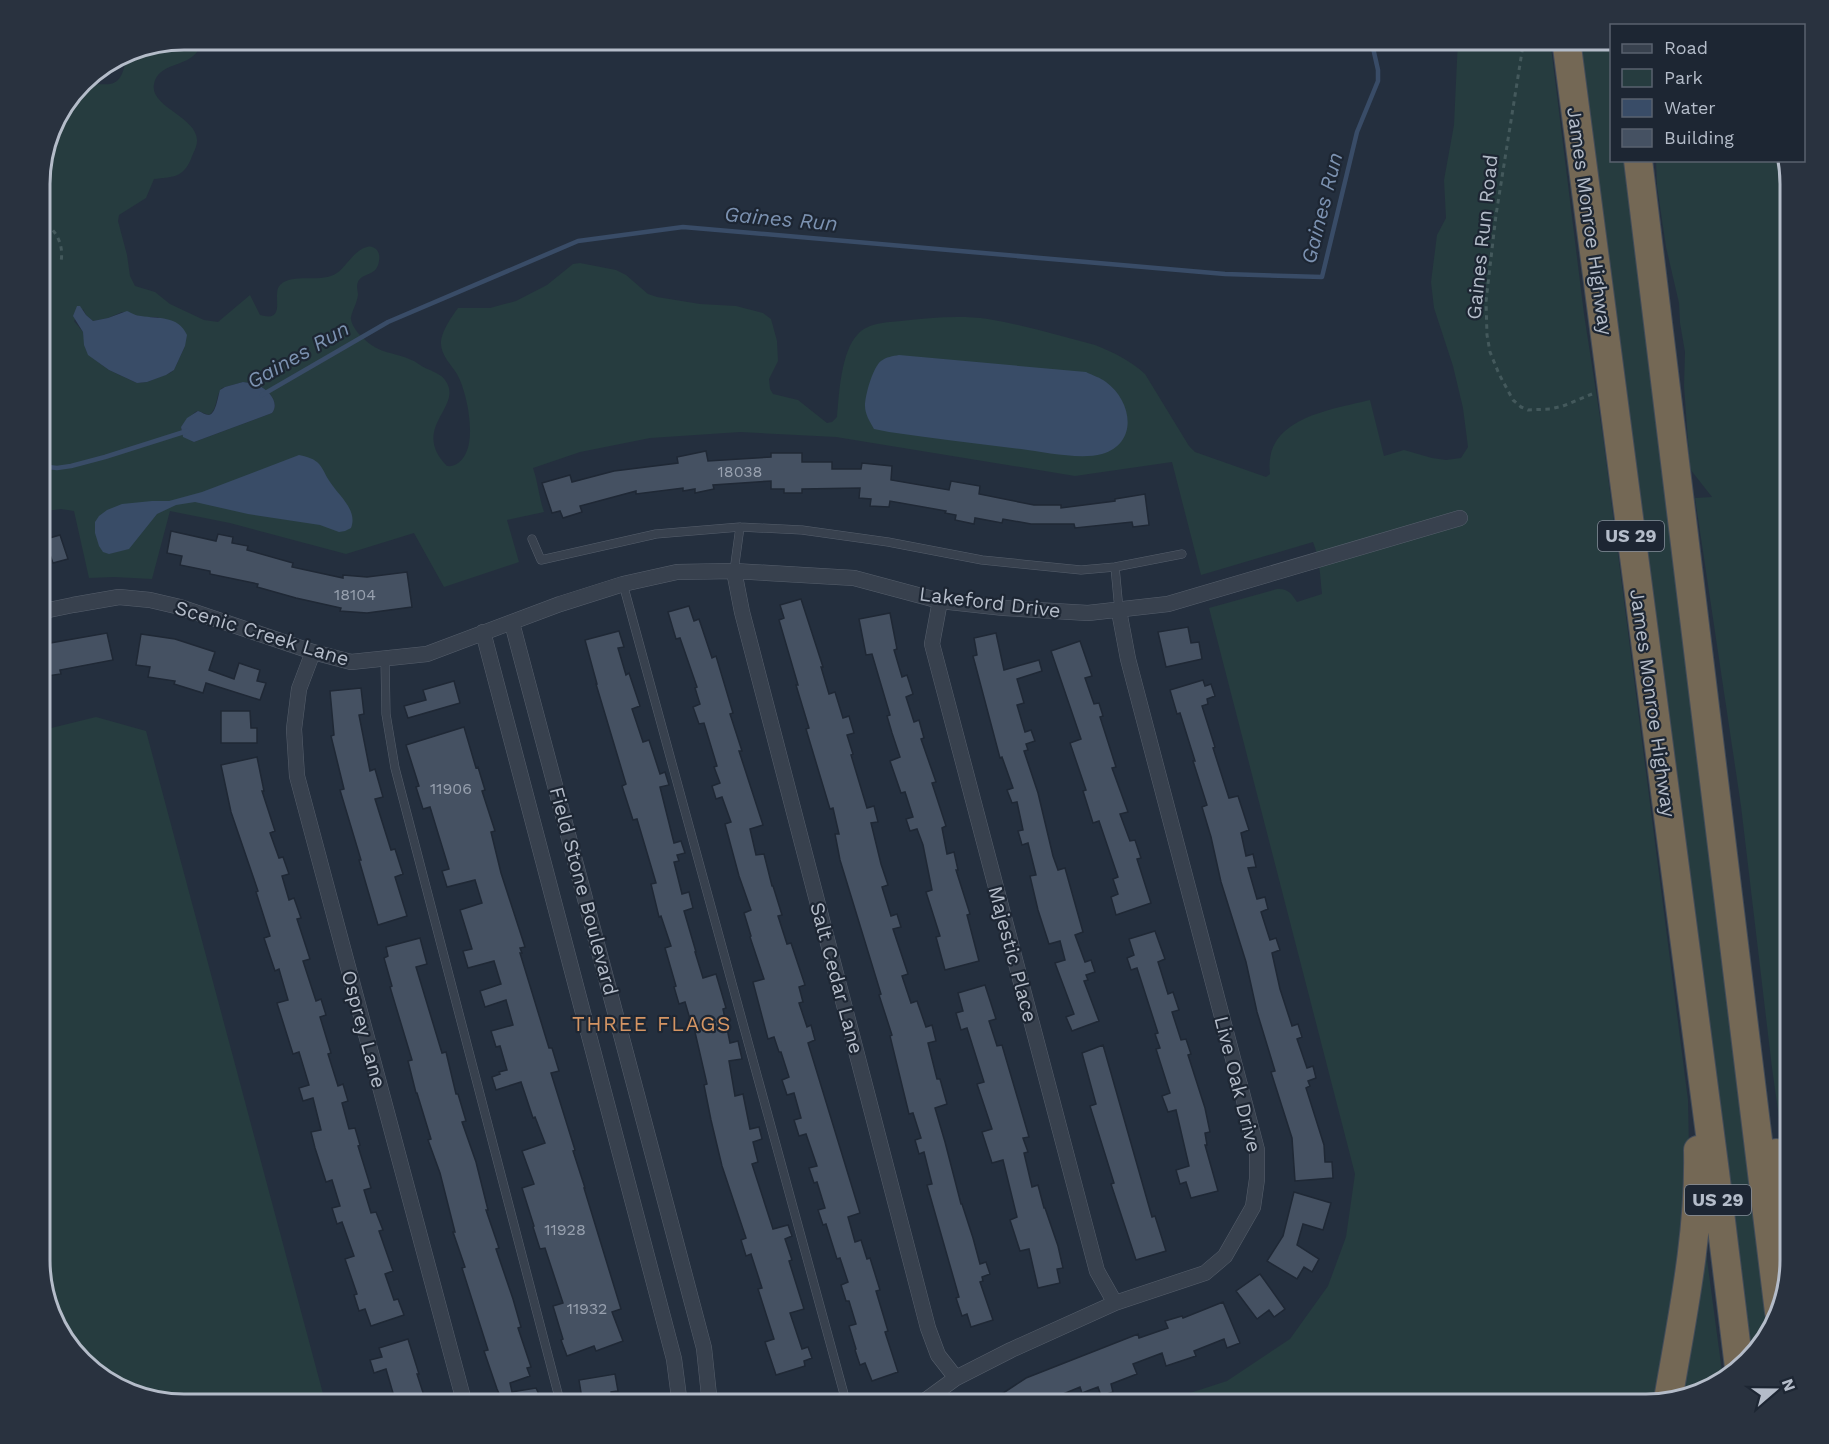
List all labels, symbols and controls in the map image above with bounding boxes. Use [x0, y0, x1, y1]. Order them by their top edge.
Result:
legend [1610, 24, 1805, 162]
text: Road [1664, 37, 1708, 58]
text: Park [1664, 67, 1703, 88]
text: Water [1664, 97, 1716, 118]
street label: James Monroe Highway [1562, 105, 1618, 337]
text: Building [1664, 127, 1734, 148]
water label: Gaines Run [1296, 150, 1347, 266]
street label: Gaines Run Road [1461, 153, 1503, 321]
water label: Gaines Run [723, 201, 839, 236]
water label: Gaines Run [242, 315, 353, 394]
house number: 18038 [718, 462, 762, 481]
road number: US 29 [1598, 521, 1664, 551]
street label: Lakeford Drive [918, 581, 1062, 623]
house number: 18104 [334, 585, 376, 604]
street label: James Monroe Highway [1625, 587, 1681, 819]
street label: Scenic Creek Lane [172, 595, 352, 671]
house number: 11906 [430, 779, 472, 798]
street label: Field Stone Boulevard [545, 784, 623, 998]
street label: Majestic Place [983, 883, 1043, 1025]
street label: Salt Cedar Lane [805, 900, 869, 1056]
street label: Osprey Lane [337, 968, 391, 1090]
district label: THREE FLAGS [572, 1011, 732, 1036]
street label: Live Oak Drive [1209, 1013, 1267, 1155]
road number: US 29 [1685, 1185, 1751, 1215]
house number: 11928 [544, 1220, 586, 1239]
house number: 11932 [567, 1299, 607, 1318]
north arrow [1745, 1360, 1805, 1420]
text: N [1778, 1376, 1800, 1394]

